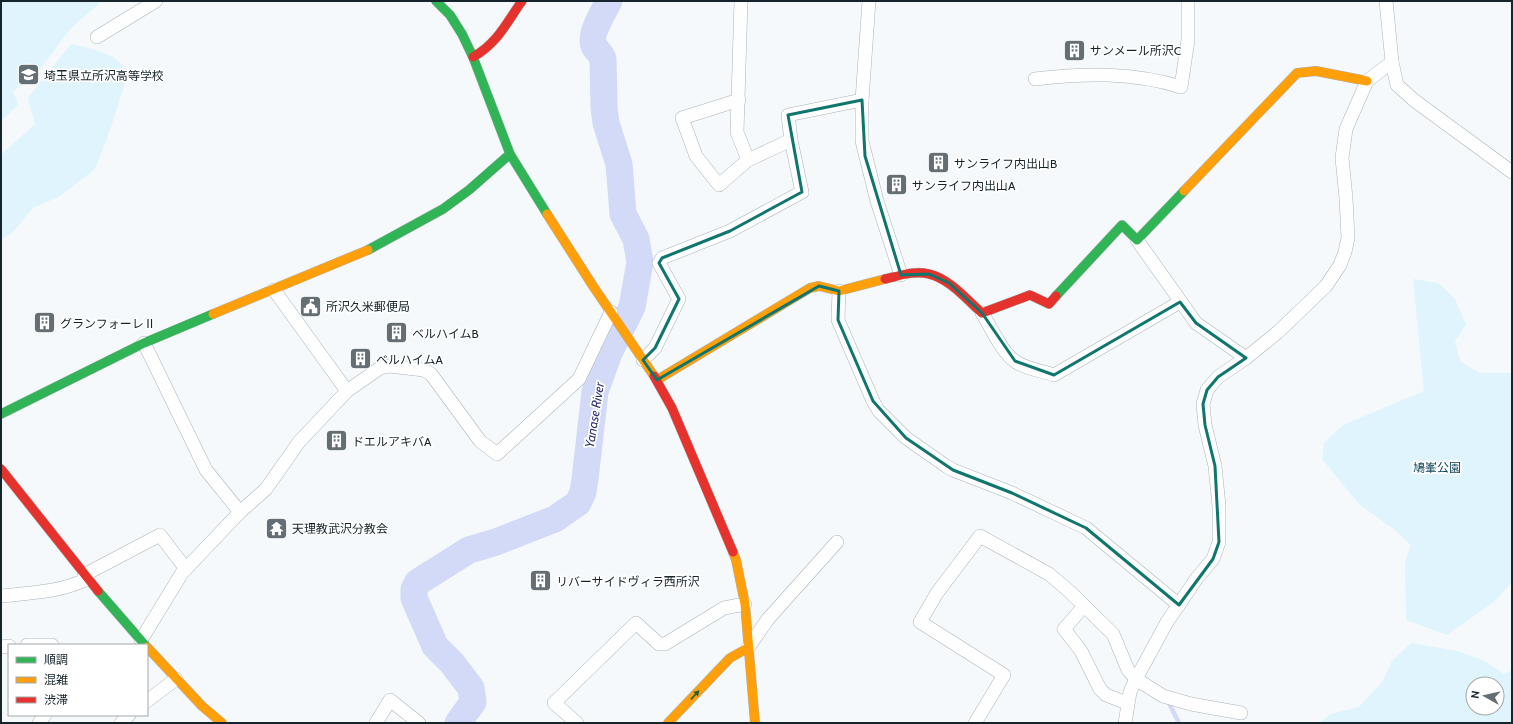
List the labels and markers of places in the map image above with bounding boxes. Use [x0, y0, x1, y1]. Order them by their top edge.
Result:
building icon: サンメール所沢C [1062, 37, 1088, 63]
place label: サンメール所沢C [1090, 43, 1181, 58]
school or university icon: 埼玉県立所沢高等学校 [15, 62, 41, 88]
place label: 埼玉県立所沢高等学校 [44, 68, 164, 83]
building icon: サンライフ内出山B [925, 150, 951, 176]
place label: サンライフ内出山B [954, 156, 1057, 171]
building icon: サンライフ内出山A [884, 172, 910, 198]
place label: サンライフ内出山A [912, 178, 1016, 193]
public building icon: 所沢久米郵便局 [297, 293, 323, 319]
place label: 所沢久米郵便局 [326, 299, 410, 314]
building icon: グランフォーレⅡ [32, 310, 58, 336]
place label: グランフォーレⅡ [60, 316, 156, 331]
building icon: ベルハイムB [384, 320, 410, 346]
place label: ベルハイムB [412, 326, 479, 341]
building icon: ベルハイムA [347, 346, 373, 372]
place label: ベルハイムA [376, 352, 444, 367]
building icon: ドエルアキバA [323, 428, 349, 454]
place label: ドエルアキバA [352, 434, 432, 449]
temple icon: 天理教武沢分教会 [263, 515, 289, 541]
place label: 天理教武沢分教会 [292, 521, 388, 536]
building icon: リバーサイドヴィラ西所沢 [528, 568, 554, 594]
place label: リバーサイドヴィラ西所沢 [556, 574, 700, 589]

